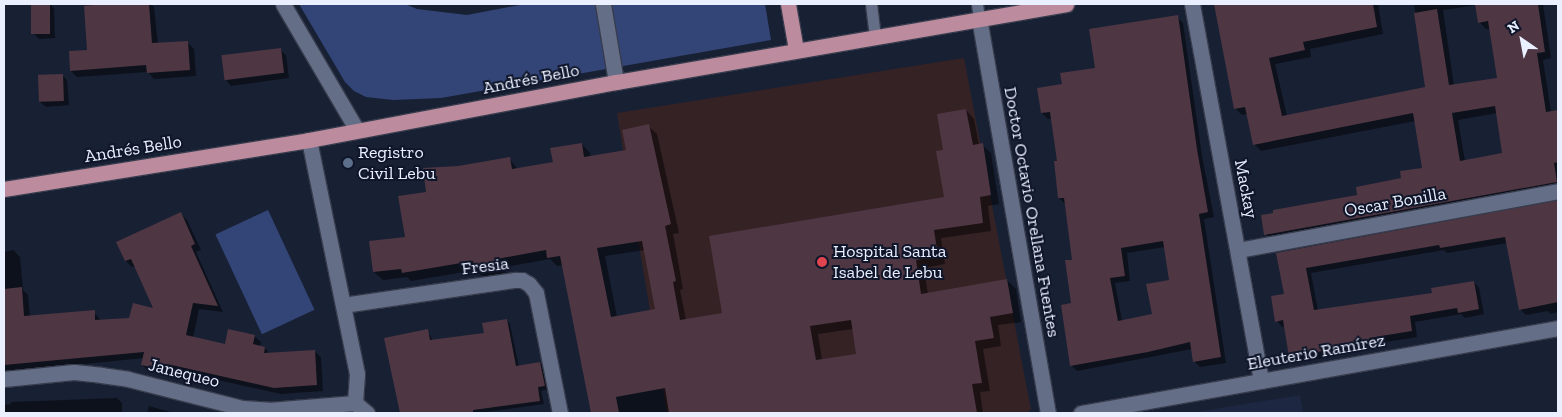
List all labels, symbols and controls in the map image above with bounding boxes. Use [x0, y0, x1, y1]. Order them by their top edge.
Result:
north arrow [1497, 15, 1547, 65]
text: N [1504, 17, 1523, 37]
street label: Andrés Bello [481, 59, 581, 99]
street label: Doctor Octavio Orellana Fuentes [999, 85, 1065, 339]
street label: Andrés Bello [83, 131, 183, 167]
place label: Registro Civil Lebu [358, 142, 435, 184]
marker: Registro Civil Lebu [342, 157, 354, 169]
street label: Mackay [1230, 158, 1262, 220]
street label: Oscar Bonilla [1342, 182, 1448, 222]
place label: Hospital Santa Isabel de Lebu [833, 241, 946, 284]
street label: Fresia [460, 252, 510, 280]
marker: Hospital Santa Isabel de Lebu [815, 255, 829, 269]
street label: Eleuterio Ramírez [1245, 329, 1387, 375]
street label: Janequeo [146, 354, 222, 392]

